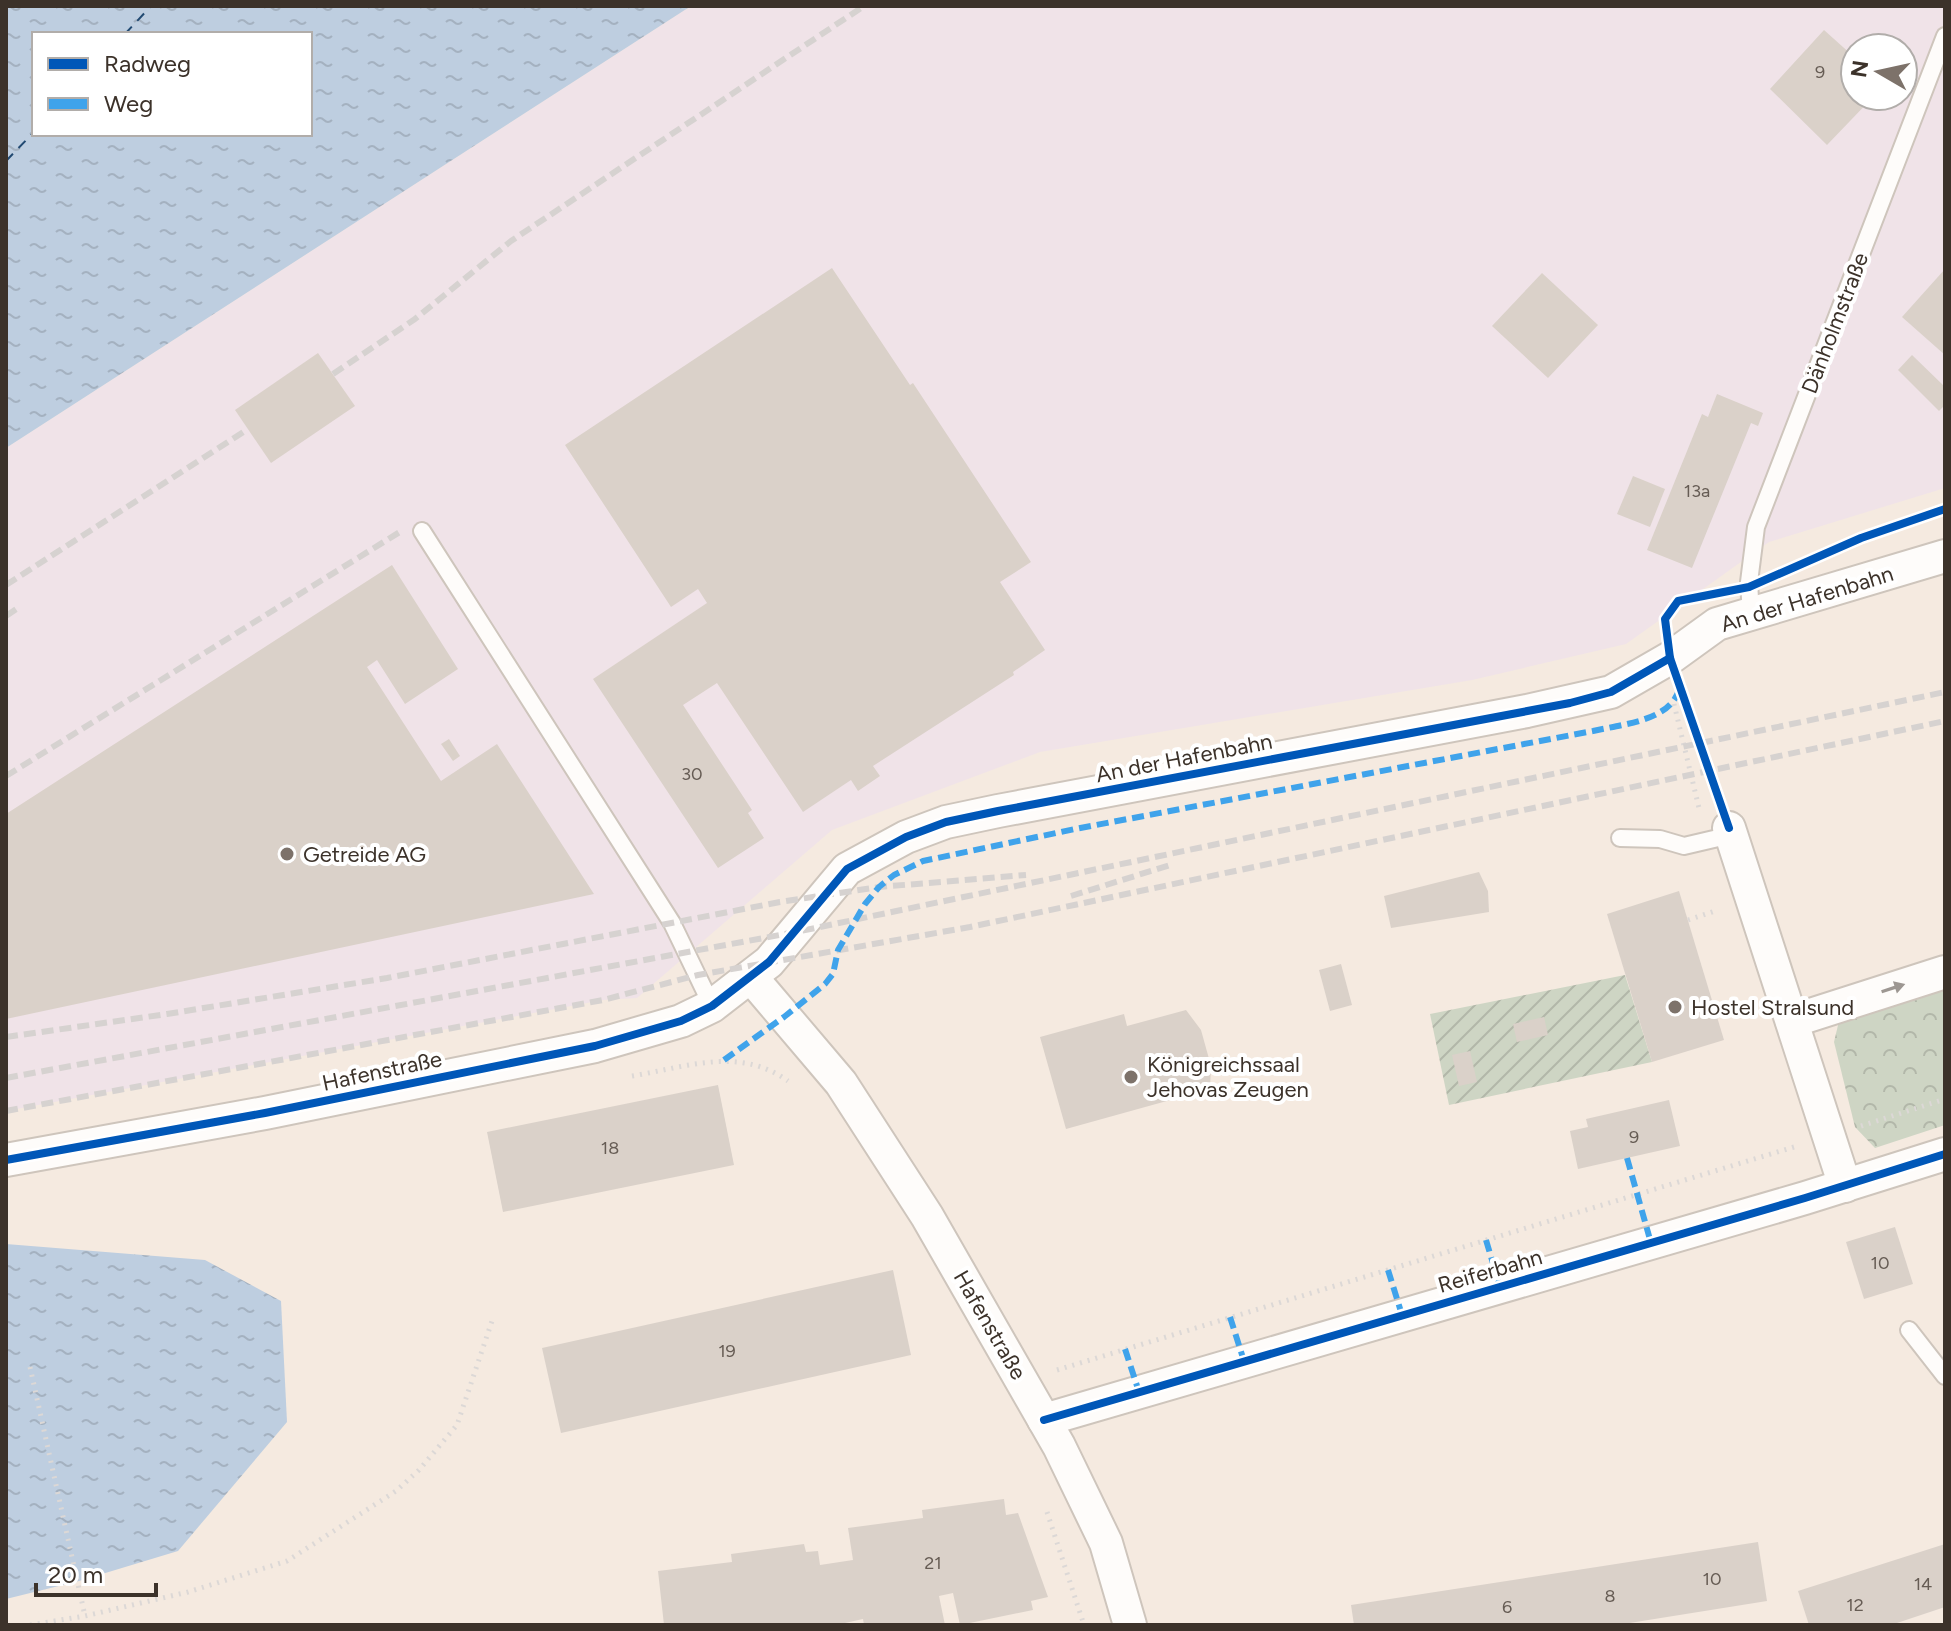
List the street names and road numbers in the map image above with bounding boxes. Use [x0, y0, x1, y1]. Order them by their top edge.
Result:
street label: Dänholmstraße [1796, 249, 1874, 397]
street label: An der Hafenbahn [1717, 560, 1897, 638]
street label: An der Hafenbahn [1094, 728, 1274, 788]
street label: Hafenstraße [320, 1045, 444, 1097]
street label: Reiferbahn [1435, 1243, 1545, 1299]
street label: Hafenstraße [948, 1266, 1032, 1384]

